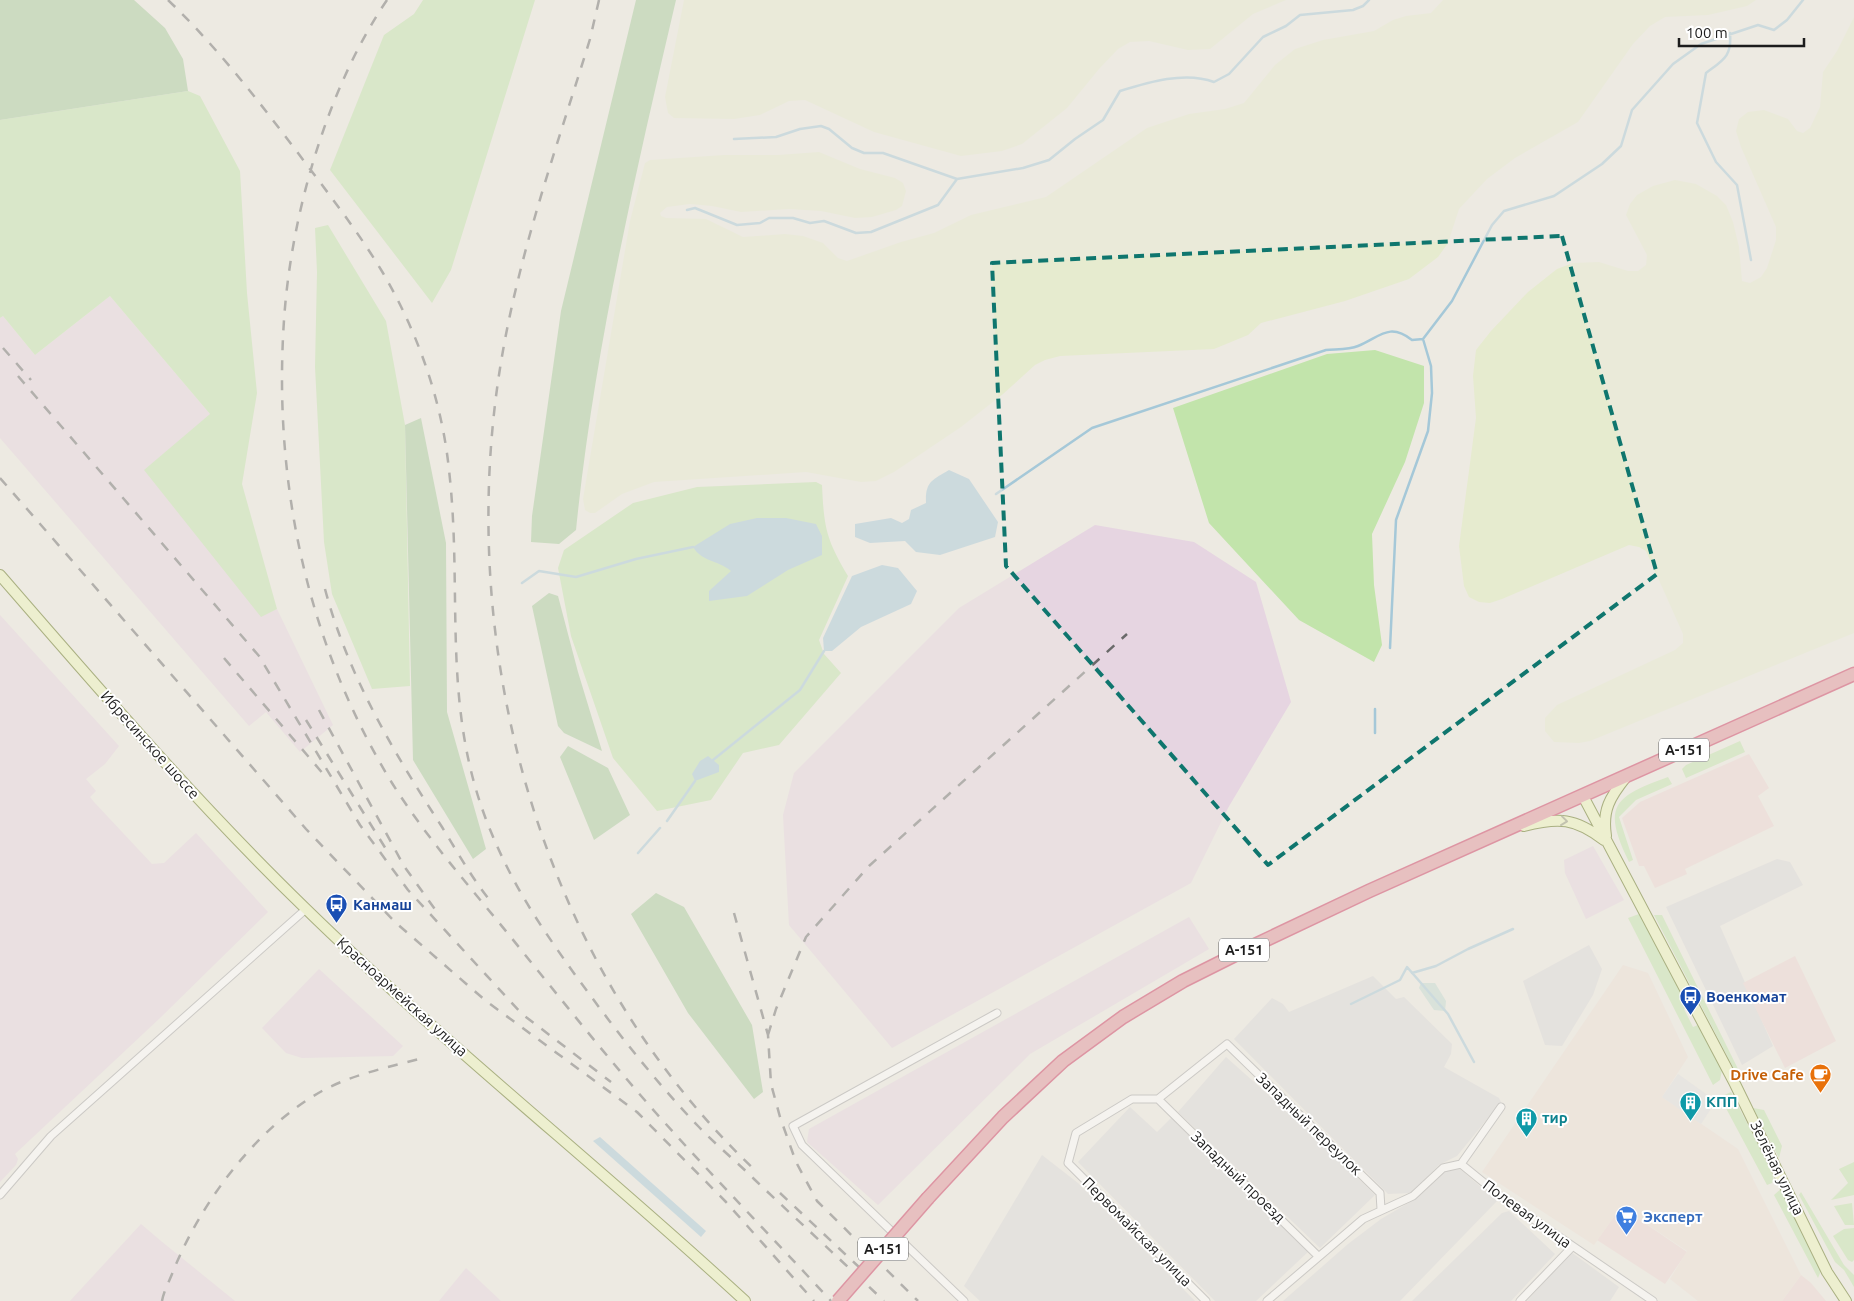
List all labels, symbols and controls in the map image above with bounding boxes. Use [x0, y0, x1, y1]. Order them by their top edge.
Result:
scale bar [1679, 15, 1804, 47]
text: 100 m [1686, 24, 1728, 41]
street label: Ибресинское шоссе [97, 687, 203, 802]
road number: А-151 [1659, 738, 1709, 762]
one-way arrow [1561, 815, 1569, 826]
bus stop icon: Канмаш [325, 893, 349, 924]
place label: Канмаш [353, 896, 412, 913]
street label: Красноармейская улица [334, 934, 471, 1060]
road number: А-151 [1219, 938, 1269, 962]
bus stop icon: Военкомат [1678, 985, 1702, 1016]
place label: Военкомат [1706, 988, 1787, 1005]
cafe icon: Drive Cafe [1808, 1063, 1832, 1094]
place label: Drive Cafe [1730, 1066, 1804, 1083]
street label: Западный переулок [1253, 1069, 1366, 1178]
building icon: КПП [1678, 1090, 1702, 1121]
place label: КПП [1706, 1093, 1738, 1110]
building icon: тир [1514, 1106, 1538, 1137]
place label: тир [1542, 1109, 1568, 1126]
street label: Зелёная улица [1747, 1118, 1808, 1218]
street label: Западный проезд [1188, 1127, 1289, 1226]
street label: Первомайская улица [1079, 1174, 1195, 1290]
street label: Полевая улица [1480, 1176, 1575, 1251]
supermarket icon: Эксперт [1615, 1205, 1639, 1236]
place label: Эксперт [1643, 1208, 1703, 1225]
road number: А-151 [858, 1238, 908, 1260]

